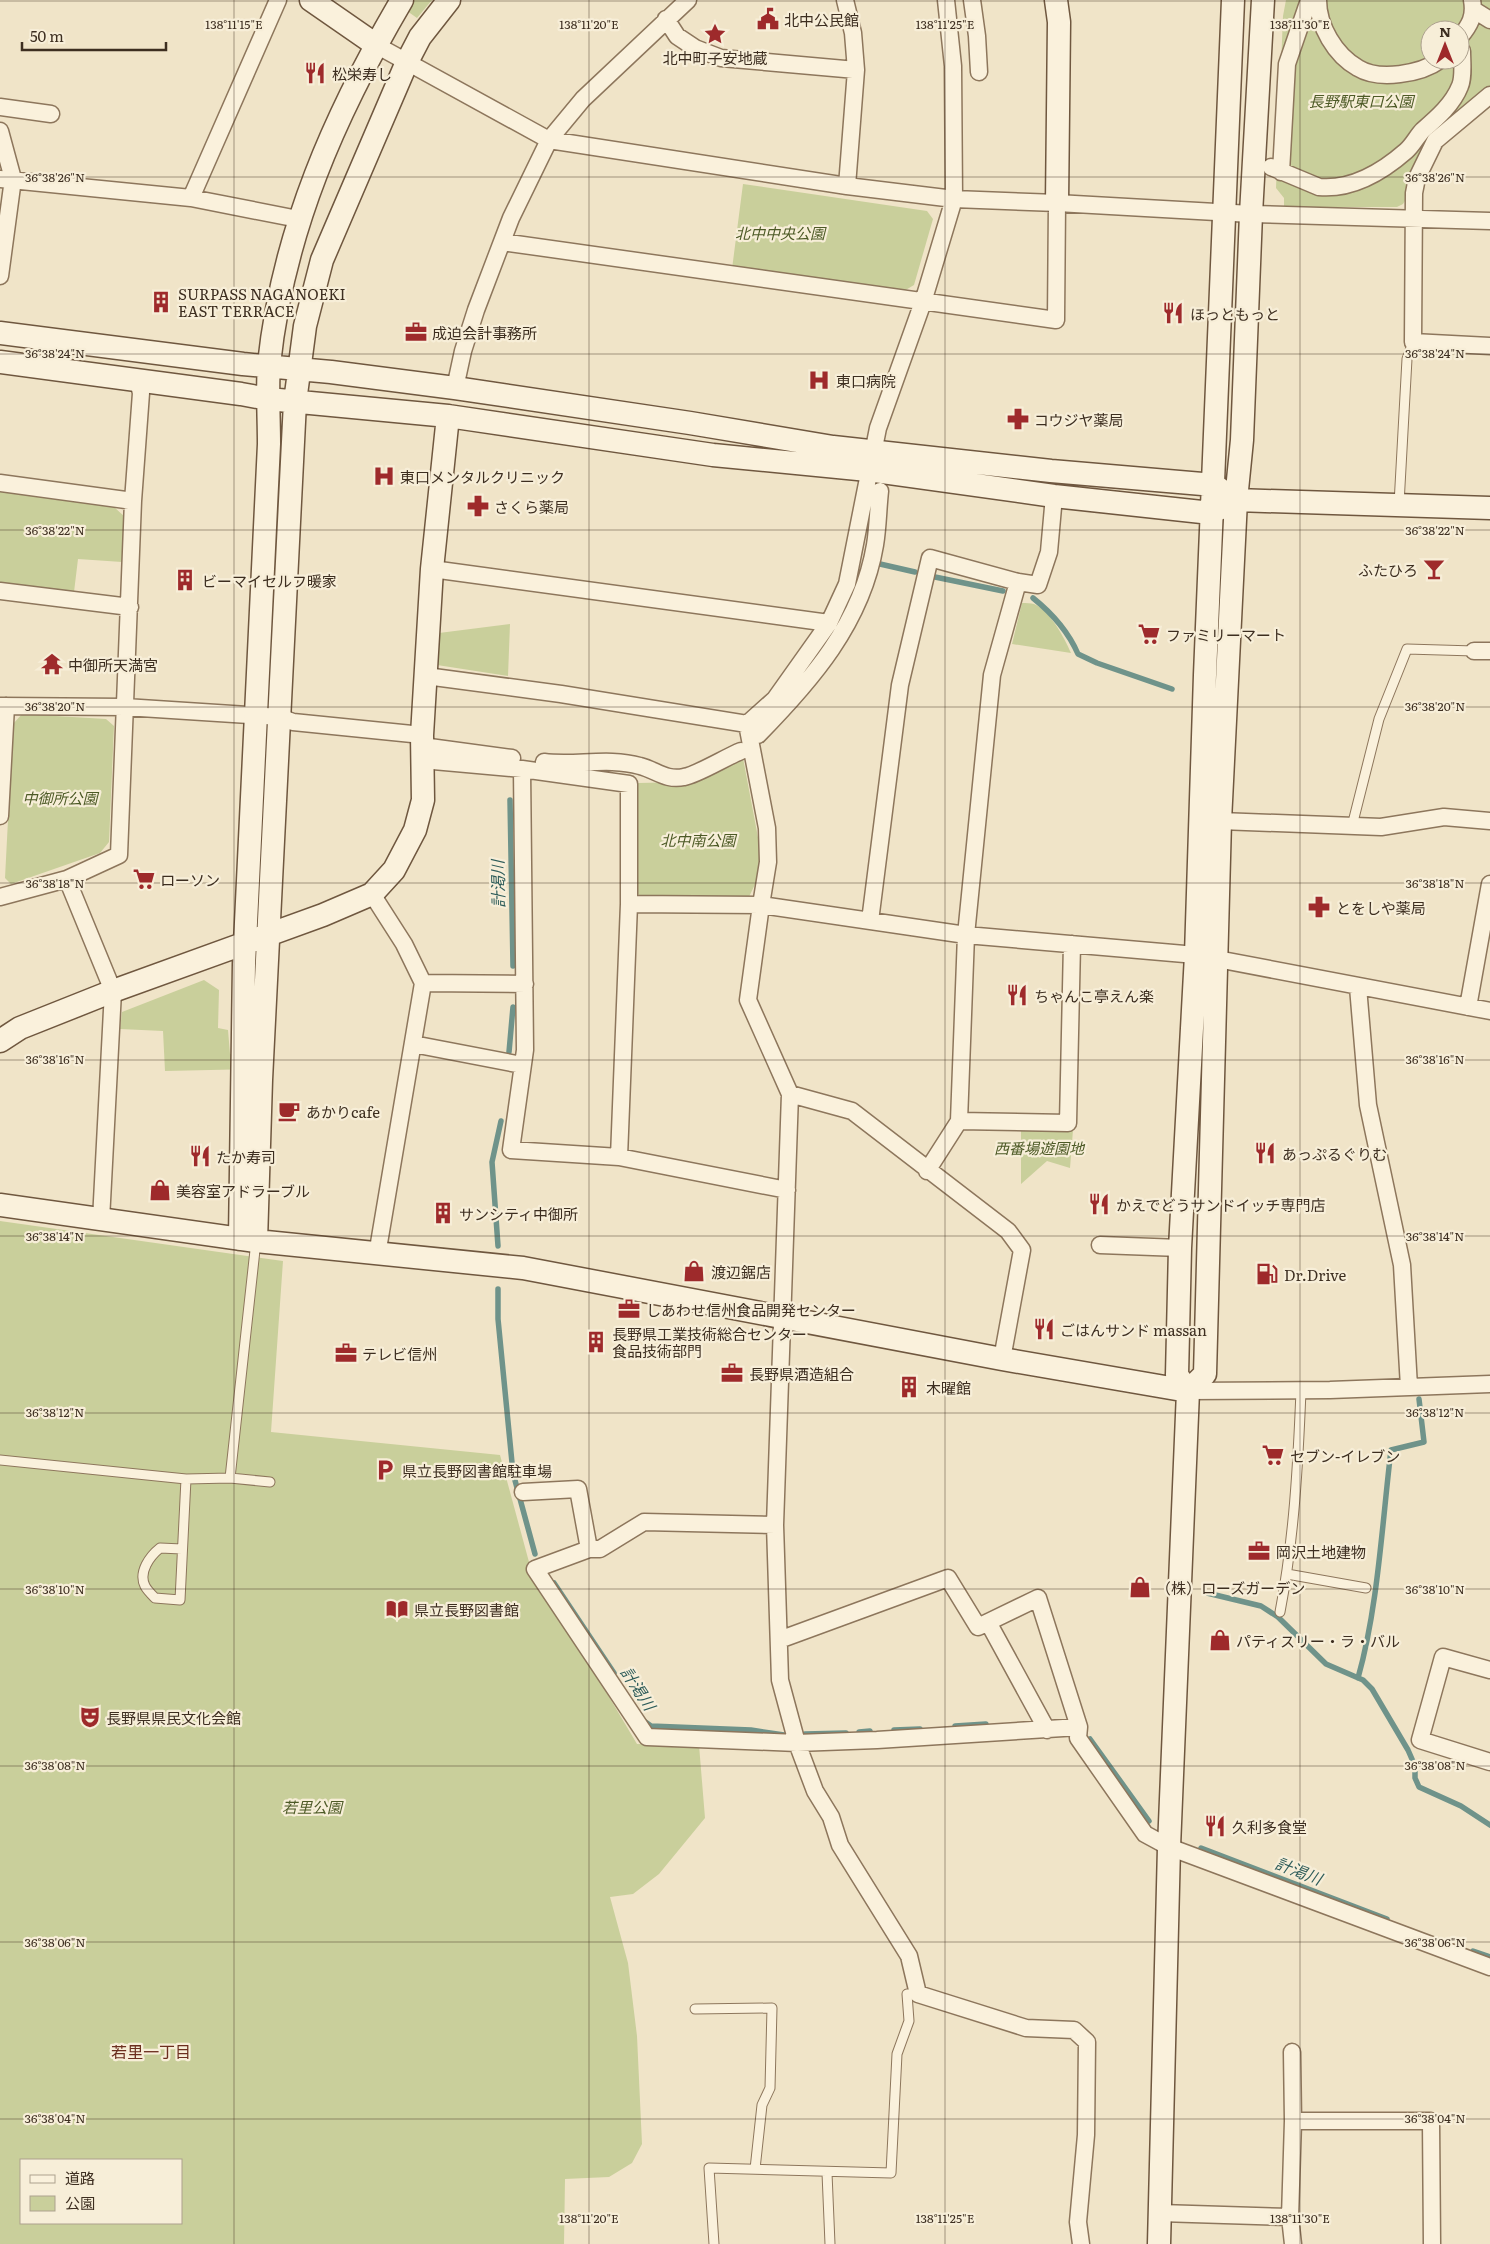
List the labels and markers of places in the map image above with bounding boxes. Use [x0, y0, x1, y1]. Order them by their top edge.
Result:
public building icon: 北中公民館 [755, 6, 781, 32]
place label: 北中公民館 [784, 8, 859, 31]
place icon: 北中町子安地蔵 [702, 21, 728, 47]
place label: 北中町子安地蔵 [662, 46, 768, 69]
restaurant icon: 松栄寿し [302, 60, 328, 86]
place label: 松栄寿し [332, 62, 392, 85]
place label: SURPASS NAGANOEKI EAST TERRACE [178, 282, 346, 322]
building icon: SURPASS NAGANOEKI EAST TERRACE [148, 289, 174, 315]
restaurant icon: ほっともっと [1160, 300, 1186, 326]
place label: ほっともっと [1190, 302, 1280, 325]
office icon: 成迫会計事務所 [403, 319, 429, 345]
place label: 成迫会計事務所 [432, 321, 537, 344]
hospital icon: 東口病院 [806, 367, 832, 393]
place label: 東口病院 [836, 369, 896, 392]
pharmacy icon: コウジヤ薬局 [1005, 406, 1031, 432]
place label: コウジヤ薬局 [1034, 408, 1123, 431]
hospital icon: 東口メンタルクリニック [371, 463, 397, 489]
place label: 東口メンタルクリニック [400, 465, 565, 488]
pharmacy icon: さくら薬局 [465, 493, 491, 519]
place label: さくら薬局 [494, 495, 569, 518]
bar icon: ふたひろ [1421, 556, 1447, 582]
place label: ふたひろ [1358, 558, 1418, 581]
building icon: ビーマイセルフ暖家 [172, 567, 198, 593]
place label: ビーマイセルフ暖家 [202, 569, 337, 592]
supermarket icon: ファミリーマート [1136, 621, 1162, 647]
place label: ファミリーマート [1166, 623, 1286, 646]
temple icon: 中御所天満宮 [39, 651, 65, 677]
place label: 中御所天満宮 [68, 653, 158, 676]
supermarket icon: ローソン [131, 866, 157, 892]
place label: ローソン [160, 868, 220, 891]
pharmacy icon: とをしや薬局 [1306, 894, 1332, 920]
place label: とをしや薬局 [1336, 896, 1426, 919]
restaurant icon: ちゃんこ亭えん楽 [1004, 982, 1030, 1008]
place label: ちゃんこ亭えん楽 [1034, 984, 1154, 1007]
cafe icon: あかりcafe [276, 1098, 302, 1124]
place label: あかりcafe [306, 1100, 380, 1123]
restaurant icon: あっぷるぐりむ [1252, 1140, 1278, 1166]
place label: あっぷるぐりむ [1282, 1142, 1387, 1165]
restaurant icon: たか寿司 [187, 1143, 213, 1169]
place label: たか寿司 [216, 1145, 276, 1168]
shop icon: 美容室アドラーブル [147, 1177, 173, 1203]
place label: 美容室アドラーブル [176, 1179, 310, 1202]
restaurant icon: かえでどうサンドイッチ専門店 [1086, 1191, 1112, 1217]
place label: かえでどうサンドイッチ専門店 [1116, 1193, 1326, 1216]
building icon: サンシティ中御所 [430, 1200, 456, 1226]
place label: サンシティ中御所 [459, 1202, 578, 1225]
shop icon: 渡辺鋸店 [681, 1258, 707, 1284]
place label: 渡辺鋸店 [711, 1260, 771, 1283]
fuel station icon: Dr.Drive [1254, 1261, 1280, 1287]
place label: Dr.Drive [1284, 1263, 1346, 1286]
office icon: しあわせ信州食品開発センター [616, 1296, 642, 1322]
place label: しあわせ信州食品開発センター [646, 1298, 856, 1321]
restaurant icon: ごはんサンド massan [1031, 1316, 1057, 1342]
place label: ごはんサンド massan [1060, 1318, 1207, 1341]
place label: 長野県工業技術総合センター 食品技術部門 [612, 1322, 807, 1362]
building icon: 長野県工業技術総合センター 食品技術部門 [583, 1329, 609, 1355]
office icon: テレビ信州 [333, 1340, 359, 1366]
place label: テレビ信州 [362, 1342, 437, 1365]
office icon: 長野県酒造組合 [719, 1360, 745, 1386]
place label: 長野県酒造組合 [749, 1362, 854, 1385]
building icon: 木曜館 [896, 1374, 922, 1400]
place label: 木曜館 [926, 1376, 971, 1399]
supermarket icon: セブン-イレブン [1260, 1442, 1286, 1468]
place label: セブン-イレブン [1290, 1444, 1400, 1467]
parking icon: 県立長野図書館駐車場 [372, 1457, 398, 1483]
place label: 県立長野図書館駐車場 [402, 1459, 552, 1482]
office icon: 岡沢土地建物 [1246, 1538, 1272, 1564]
place label: 岡沢土地建物 [1276, 1540, 1366, 1563]
shop icon: （株）ローズガーデン [1127, 1574, 1153, 1600]
place label: （株）ローズガーデン [1156, 1576, 1305, 1599]
library icon: 県立長野図書館 [384, 1596, 410, 1622]
place label: 県立長野図書館 [414, 1598, 519, 1621]
shop icon: パティスリー・ラ・バル [1207, 1627, 1233, 1653]
place label: パティスリー・ラ・バル [1236, 1629, 1400, 1652]
theatre icon: 長野県県民文化会館 [77, 1704, 103, 1730]
place label: 長野県県民文化会館 [106, 1706, 241, 1729]
restaurant icon: 久利多食堂 [1202, 1813, 1228, 1839]
place label: 久利多食堂 [1232, 1815, 1307, 1838]

